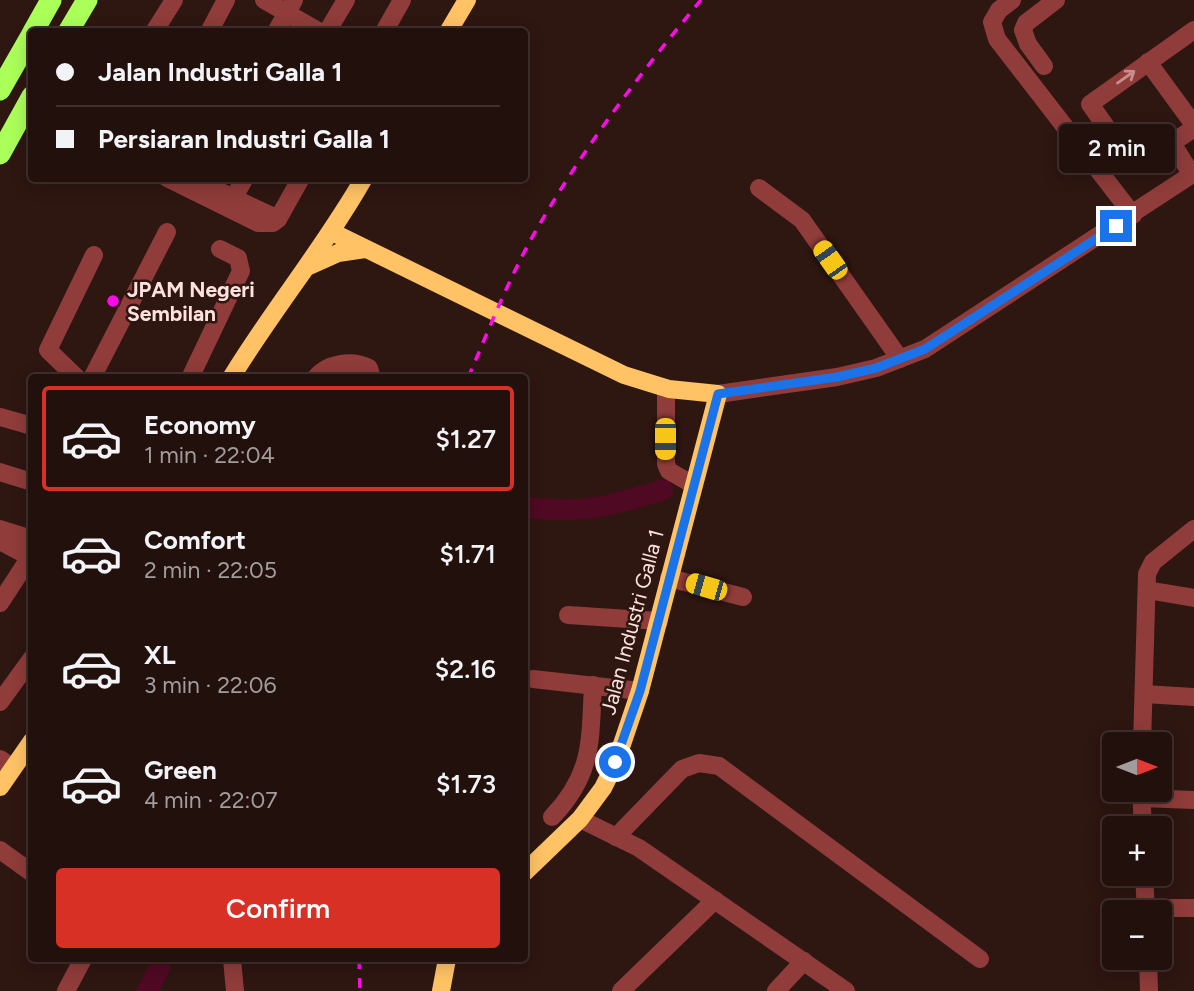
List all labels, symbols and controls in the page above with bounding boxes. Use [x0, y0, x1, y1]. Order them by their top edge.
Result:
text: Jalan Industri Galla 1 [98, 56, 342, 88]
one-way arrow [1116, 70, 1135, 84]
text: Persiaran Industri Galla 1 [98, 123, 390, 155]
callout: 2 min [1058, 124, 1174, 174]
text: 2 min [1088, 134, 1146, 162]
route end [1100, 210, 1132, 242]
car [810, 237, 851, 283]
place label: JPAM Negeri Sembilan [127, 277, 255, 326]
marker: JPAM Negeri Sembilan [105, 293, 121, 309]
icon: car [60, 407, 123, 470]
text: Economy [144, 409, 256, 441]
car [655, 418, 676, 460]
text: $1.27 [435, 423, 496, 455]
text: 1 min · 22:04 [144, 441, 275, 469]
icon: car [60, 522, 123, 585]
text: Comfort [144, 524, 246, 556]
street label: Jalan Industri Galla 1 [595, 527, 669, 717]
text: $1.71 [439, 538, 496, 570]
text: 2 min · 22:05 [144, 556, 277, 584]
car [683, 571, 730, 603]
icon: car [60, 637, 123, 700]
text: XL [144, 639, 176, 671]
text: $2.16 [435, 653, 496, 685]
text: 3 min · 22:06 [144, 671, 276, 699]
north arrow [1102, 732, 1172, 802]
map controls [1102, 732, 1172, 970]
route start [599, 746, 631, 778]
icon: car [60, 752, 123, 815]
text: Green [144, 754, 217, 786]
text: $1.73 [436, 768, 496, 800]
text: 4 min · 22:07 [144, 786, 278, 814]
button: + [1102, 816, 1172, 886]
button: Confirm [56, 868, 500, 948]
button: − [1102, 900, 1172, 970]

